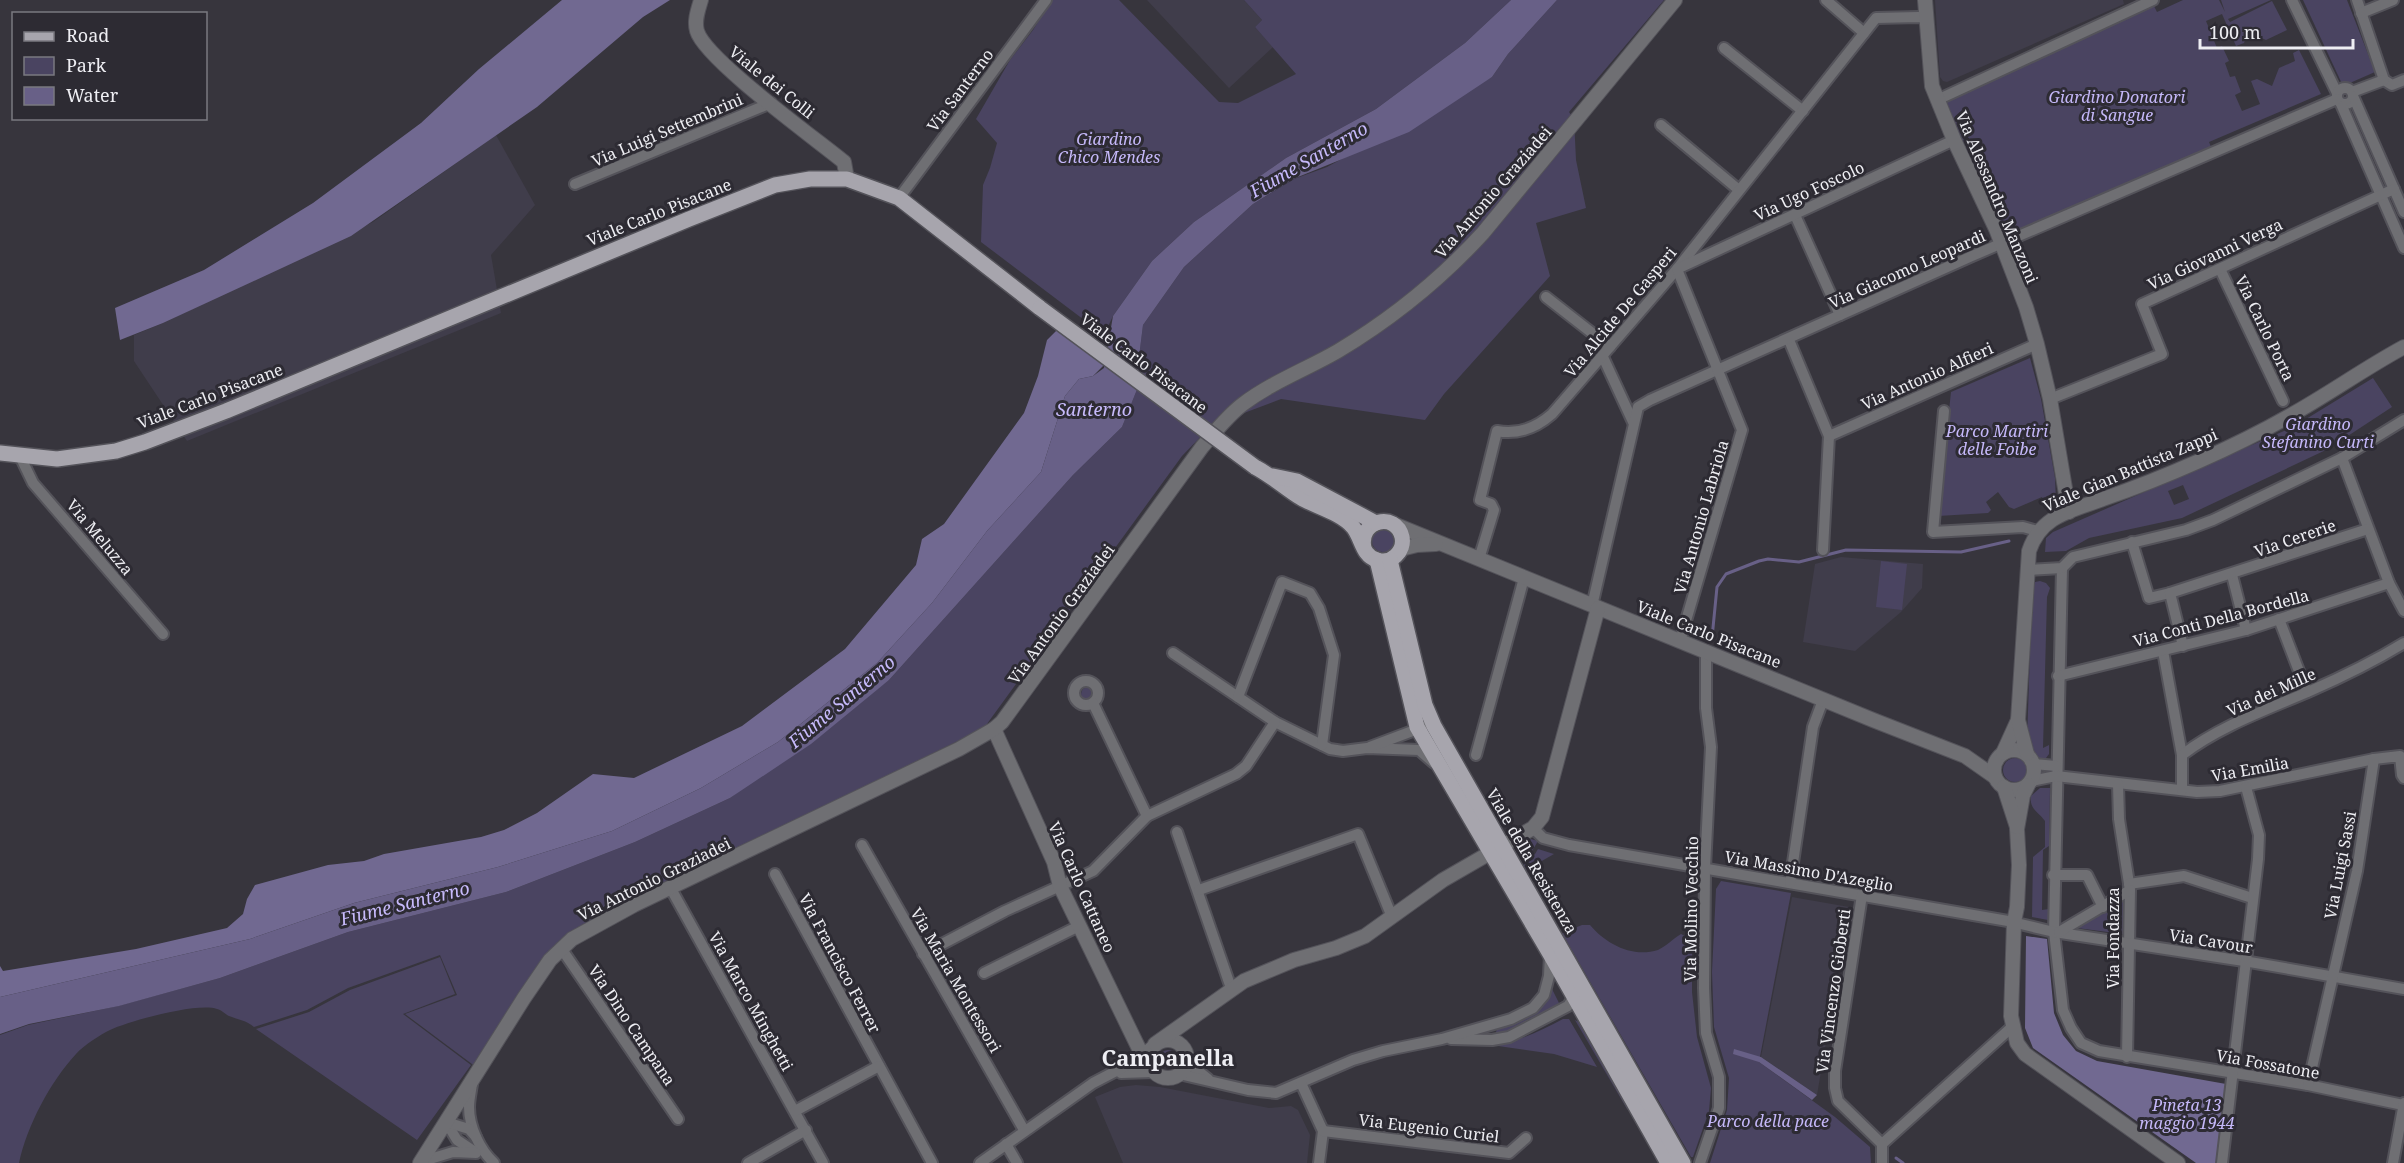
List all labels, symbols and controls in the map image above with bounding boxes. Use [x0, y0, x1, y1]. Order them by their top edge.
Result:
legend [12, 12, 207, 120]
scale bar [2200, 12, 2353, 50]
text: 100 m [2209, 20, 2261, 44]
text: Road [66, 23, 109, 47]
street label: Viale dei Colli [725, 41, 819, 123]
street label: Via Santerno [922, 44, 998, 136]
text: Park [66, 53, 106, 77]
text: Water [66, 83, 119, 107]
park label: Giardino Donatori di Sangue [2049, 86, 2186, 126]
street label: Via Luigi Settembrini [588, 88, 746, 172]
street label: Via Alessandro Manzoni [1951, 107, 2043, 287]
water label: Fiume Santerno [1244, 116, 1372, 203]
street label: Via Antonio Graziadei [1430, 121, 1556, 263]
park label: Giardino Chico Mendes [1058, 128, 1160, 168]
street label: Via Ugo Foscolo [1750, 156, 1868, 226]
street label: Viale Carlo Pisacane [583, 173, 735, 251]
street label: Via Giovanni Verga [2144, 213, 2286, 295]
street label: Via Giacomo Leopardi [1825, 225, 1989, 313]
street label: Via Alcide De Gasperi [1559, 242, 1681, 382]
street label: Via Carlo Porta [2230, 272, 2300, 384]
street label: Viale Carlo Pisacane [1076, 308, 1212, 418]
street label: Via Antonio Alfieri [1857, 337, 1997, 415]
street label: Viale Carlo Pisacane [134, 358, 286, 434]
water label: Santerno [1056, 397, 1132, 421]
park label: Giardino Stefanino Curti [2262, 413, 2374, 453]
park label: Parco Martiri delle Foibe [1945, 420, 2048, 460]
street label: Viale Gian Battista Zappi [2039, 423, 2221, 517]
street label: Via Antonio Labriola [1669, 438, 1733, 596]
street label: Via Meluzza [62, 494, 138, 580]
street label: Via Cererie [2251, 514, 2339, 562]
street label: Via Antonio Graziadei [1003, 540, 1119, 688]
street label: Via Conti Della Bordella [2131, 584, 2311, 652]
street label: Viale Carlo Pisacane [1633, 595, 1785, 673]
water label: Fiume Santerno [782, 649, 900, 754]
street label: Via dei Mille [2223, 663, 2319, 721]
street label: Via Emilia [2209, 751, 2291, 787]
street label: Viale della Resistenza [1481, 784, 1583, 938]
street label: Via Luigi Sassi [2319, 809, 2361, 921]
street label: Via Carlo Cattaneo [1043, 818, 1121, 956]
street label: Via Antonio Graziadei [574, 832, 734, 926]
street label: Via Molino Vecchio [1679, 836, 1703, 982]
street label: Via Massimo D'Azeglio [1723, 845, 1895, 897]
water label: Fiume Santerno [337, 875, 472, 931]
street label: Via Fondazza [2102, 887, 2124, 989]
street label: Via Francisco Ferrer [794, 889, 886, 1037]
street label: Via Maria Montessori [905, 903, 1007, 1057]
street label: Via Vincenzo Gioberti [1811, 907, 1855, 1075]
street label: Via Cavour [2168, 924, 2255, 959]
street label: Via Marco Minghetti [704, 927, 798, 1075]
street label: Via Dino Campana [583, 960, 681, 1090]
district label: Campanella [1102, 1042, 1234, 1072]
street label: Via Fossatone [2215, 1044, 2321, 1084]
park label: Pineta 13 maggio 1944 [2139, 1094, 2235, 1134]
street label: Via Eugenio Curiel [1357, 1108, 1501, 1148]
park label: Parco della pace [1706, 1110, 1829, 1132]

